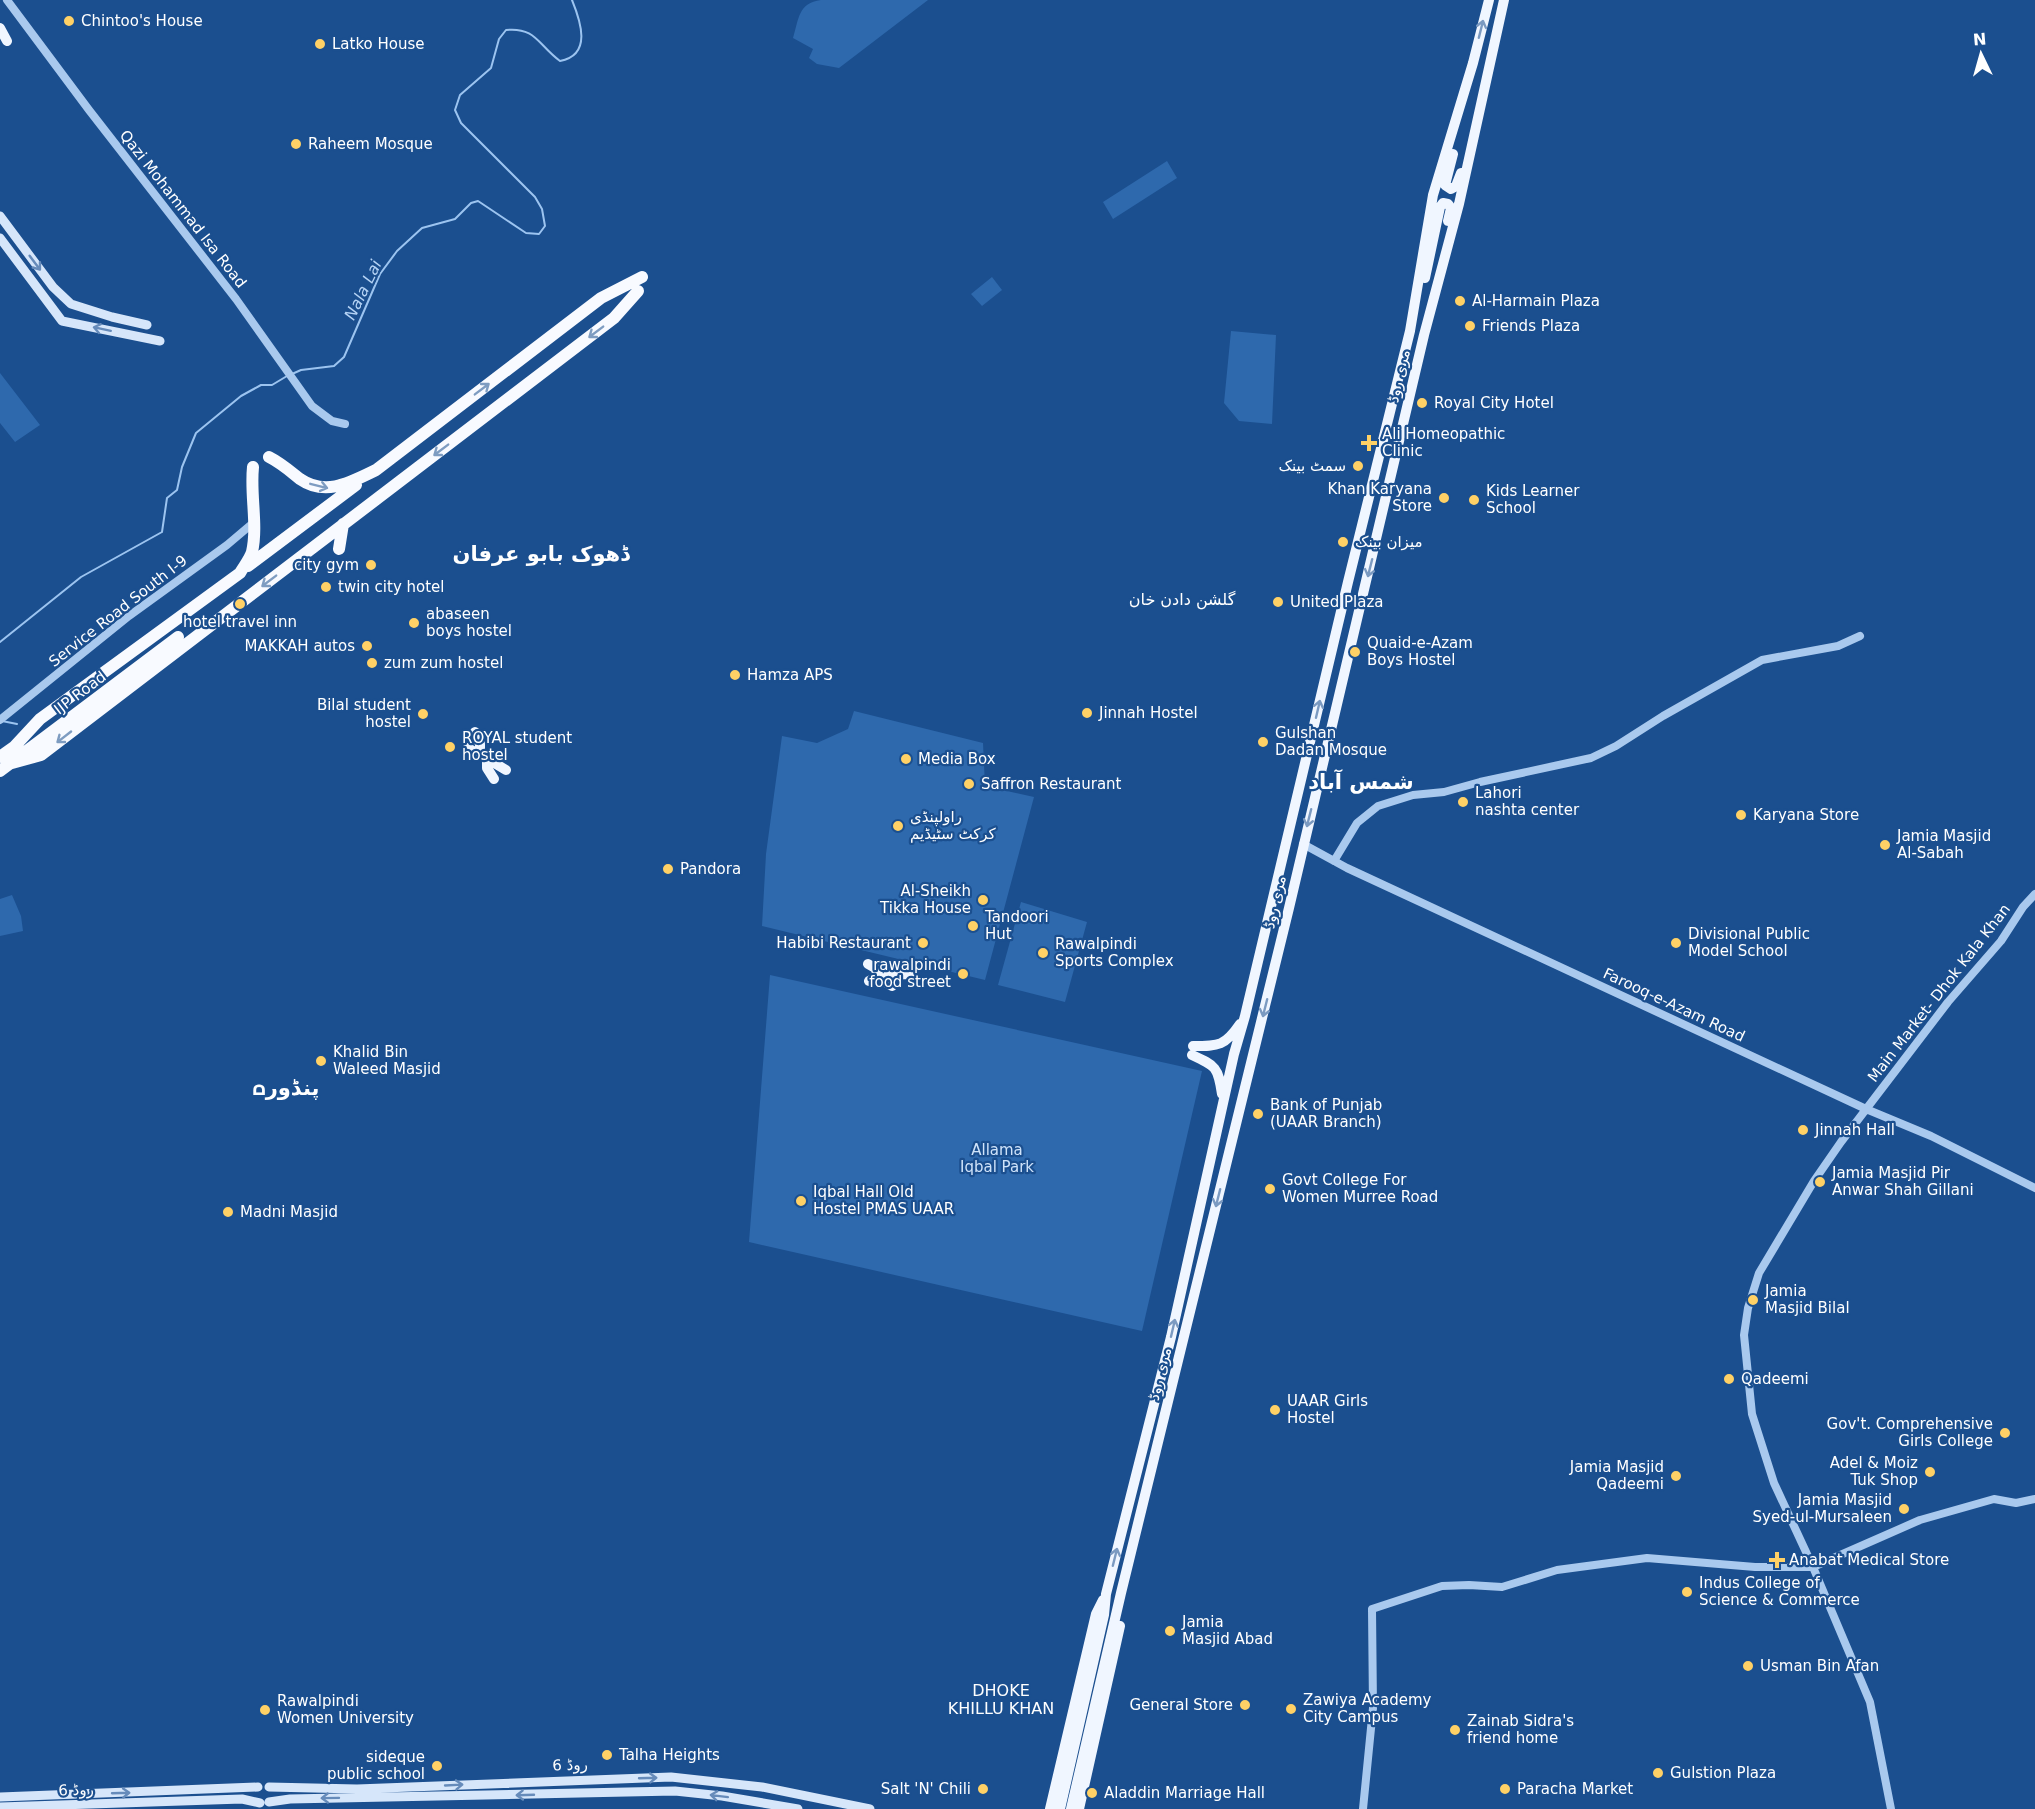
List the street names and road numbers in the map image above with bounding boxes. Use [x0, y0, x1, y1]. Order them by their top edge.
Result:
street label: Qazi Mohammad Isa Road [116, 127, 250, 291]
street label: مری روڈ [1384, 348, 1414, 404]
street label: Service Road South I-9 [45, 551, 191, 671]
street label: IJP Road [50, 668, 110, 718]
street label: مری روڈ [1260, 874, 1290, 930]
street label: Main Market- Dhok Kala Khan [1864, 900, 2014, 1086]
street label: Farooq-e-Azam Road [1600, 964, 1748, 1046]
street label: مری روڈ [1145, 1346, 1175, 1402]
street label: روڈ 6 [552, 1755, 588, 1775]
street label: روڈ 6 [58, 1780, 94, 1800]

